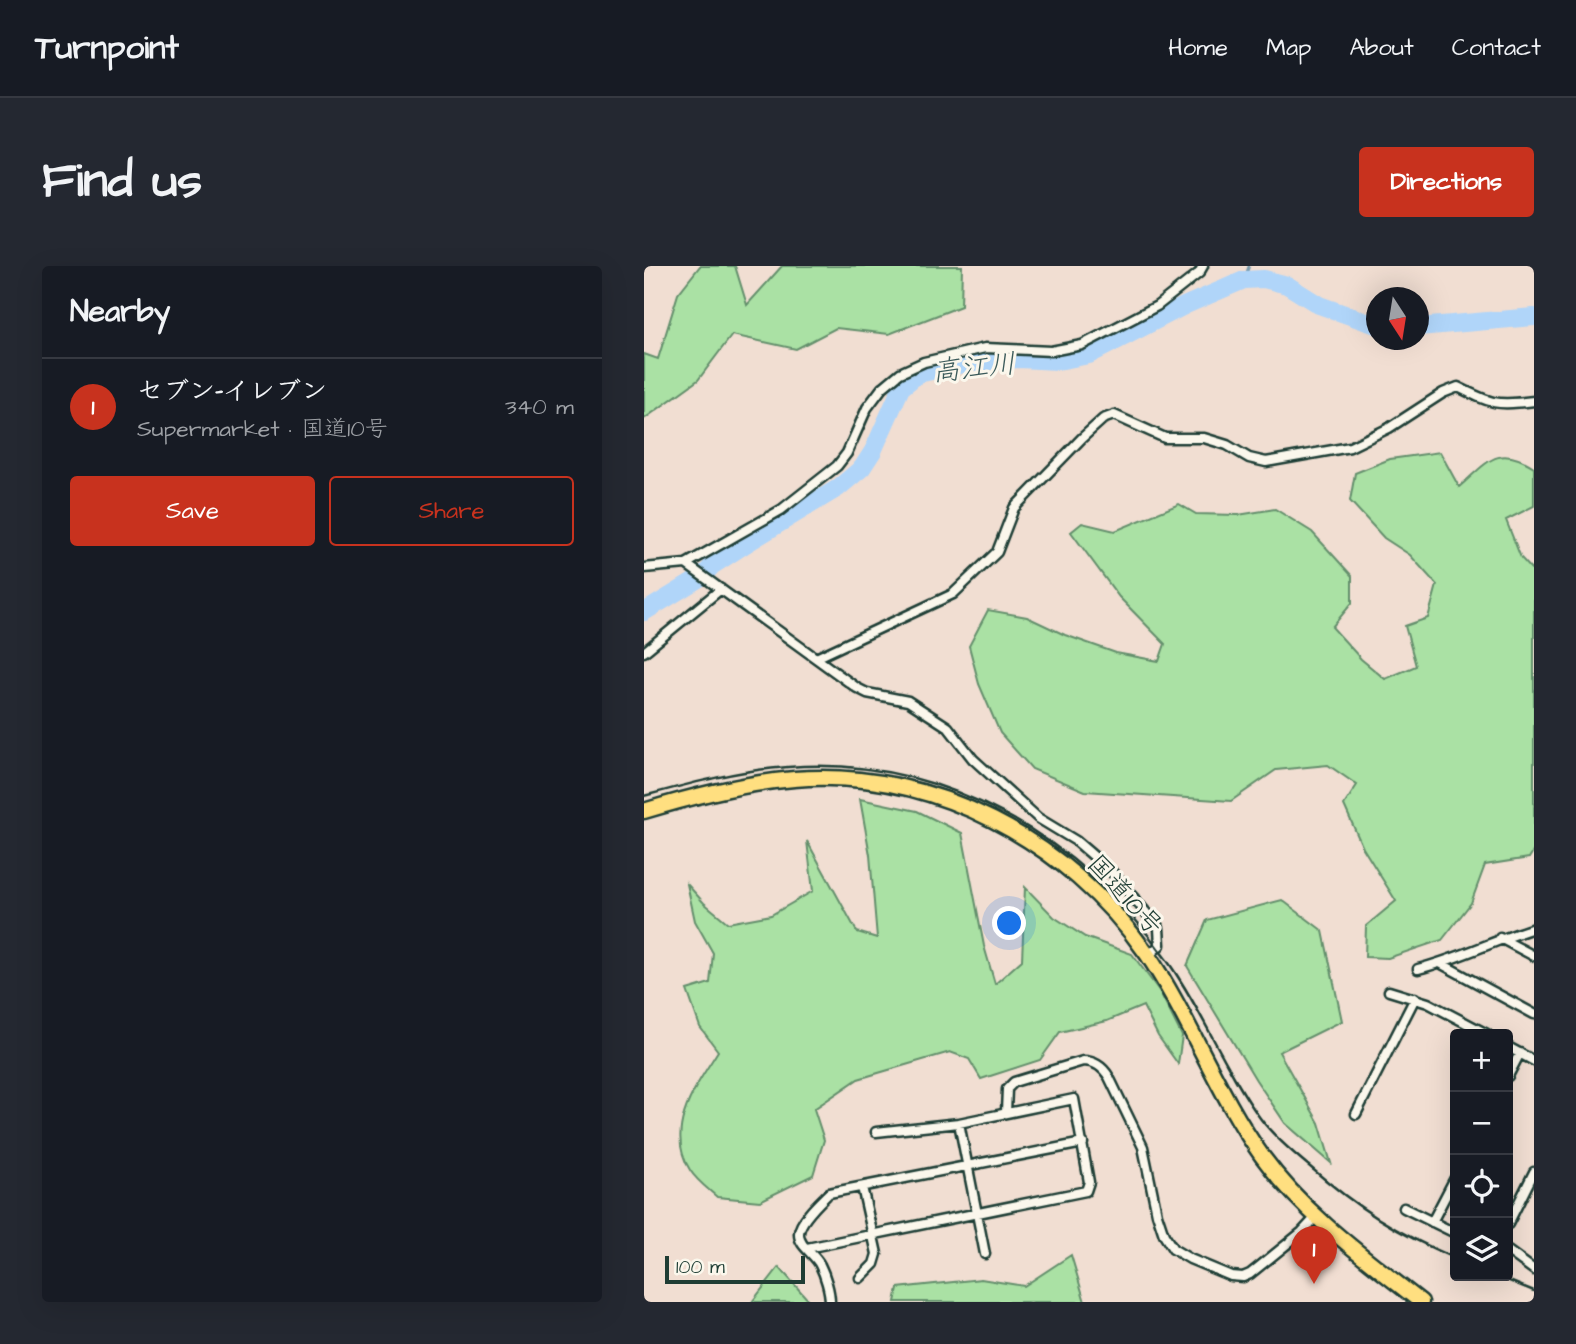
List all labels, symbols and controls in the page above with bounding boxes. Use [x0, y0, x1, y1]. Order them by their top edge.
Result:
text: Turnpoint [35, 25, 179, 71]
text: Home [1168, 31, 1228, 65]
text: Map [1266, 31, 1311, 65]
text: About [1349, 31, 1414, 65]
text: Contact [1452, 31, 1541, 65]
button: Directions [1359, 147, 1534, 217]
text: Find us [42, 148, 202, 216]
north arrow [1366, 287, 1429, 350]
text: Nearby [70, 291, 170, 333]
water label: 高江川 [930, 344, 1018, 392]
text: セブン-イレブン [137, 373, 327, 409]
text: 1 [92, 391, 94, 423]
text: 340 m [505, 391, 574, 423]
text: Supermarket · 国道10号 [137, 413, 388, 445]
button: Save [70, 476, 315, 546]
button: Share [329, 476, 574, 546]
street label: 国道10号 [1079, 847, 1171, 943]
your location [992, 906, 1026, 940]
map controls [1450, 1029, 1513, 1281]
button: + [1450, 1029, 1513, 1092]
button: − [1450, 1092, 1513, 1155]
button: locate [1450, 1155, 1513, 1218]
button: layers [1450, 1218, 1513, 1281]
pin: 1 [1291, 1226, 1337, 1284]
scale bar [665, 1253, 805, 1285]
text: 100 m [676, 1254, 725, 1281]

